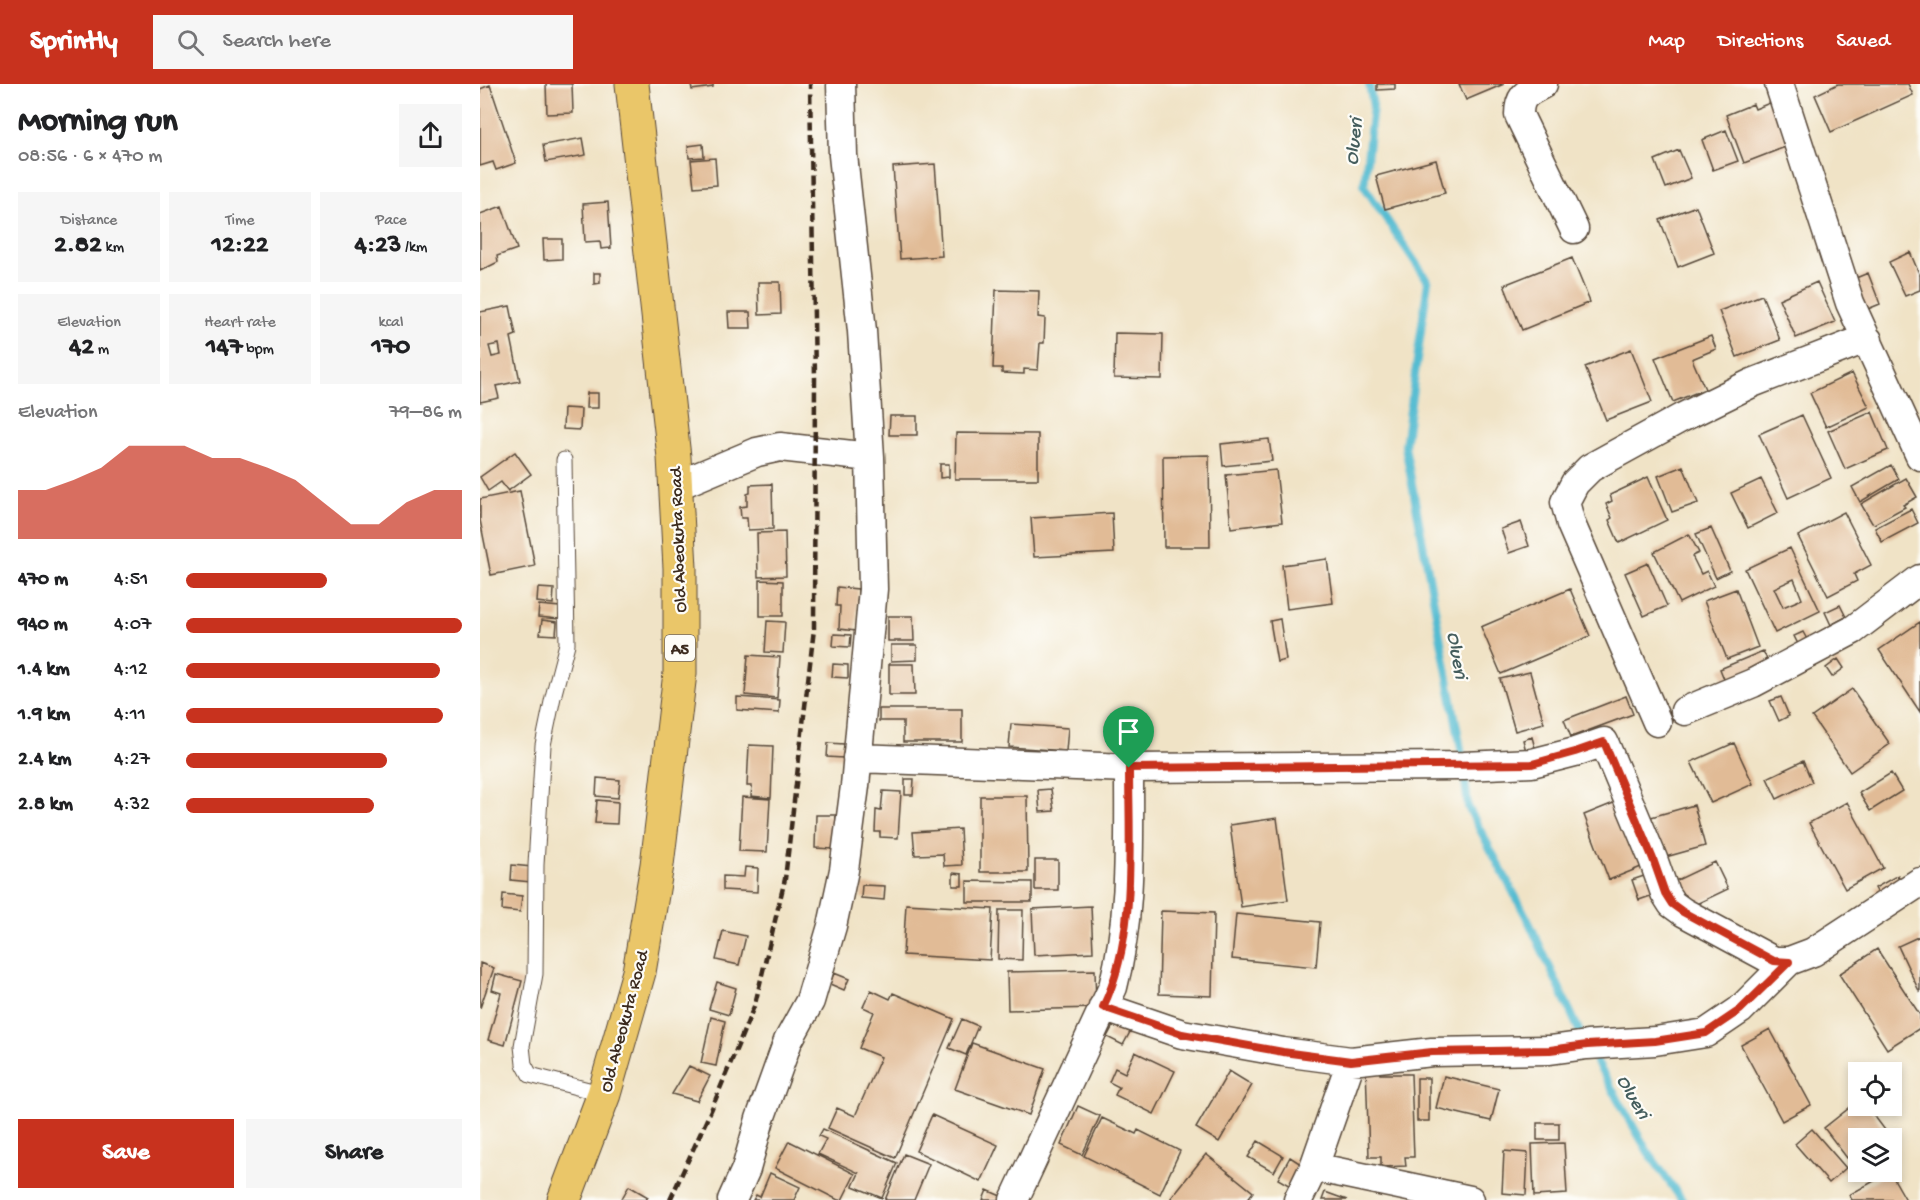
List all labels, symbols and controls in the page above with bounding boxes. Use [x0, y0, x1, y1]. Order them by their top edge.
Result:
search box [153, 15, 573, 69]
text: Sprintly [30, 26, 117, 59]
icon: search [174, 26, 207, 59]
text: Search here [222, 29, 331, 55]
text: Map [1648, 30, 1685, 55]
text: Directions [1718, 30, 1803, 55]
text: Saved [1836, 30, 1890, 55]
text: Morning run [18, 104, 178, 142]
button: share [399, 104, 462, 167]
water label: Olueri [1342, 114, 1370, 166]
text: 08:56 · 6 × 470 m [18, 146, 162, 169]
text: Distance [61, 212, 117, 231]
text: Time [225, 212, 255, 231]
text: Pace [375, 212, 407, 231]
text: 2.82 [54, 231, 102, 262]
text: 12:22 [212, 231, 268, 262]
text: 4:23 [355, 231, 401, 262]
text: km [102, 239, 124, 258]
text: /km [401, 239, 427, 258]
text: Elevation [57, 314, 121, 333]
text: Heart rate [204, 314, 276, 333]
text: kcal [379, 314, 403, 333]
text: 42 [69, 333, 94, 364]
text: 147 [206, 333, 242, 364]
text: 170 [372, 333, 410, 364]
text: m [94, 341, 109, 360]
text: bpm [242, 341, 274, 360]
text: Elevation [18, 402, 98, 425]
text: 79–86 m [389, 402, 462, 425]
street label: Old Abeokuta Road [666, 465, 693, 613]
text: 470 m [18, 569, 68, 592]
text: 4:51 [114, 569, 148, 592]
text: 940 m [18, 614, 68, 637]
text: 4:07 [114, 614, 152, 637]
water label: Olueri [1440, 630, 1471, 684]
road number: A5 [665, 635, 695, 661]
text: 1.4 km [18, 659, 70, 682]
text: 4:12 [114, 659, 148, 682]
text: 1.9 km [18, 704, 70, 727]
text: 4:11 [114, 704, 146, 727]
pin [1103, 706, 1154, 768]
icon: arrive [1112, 715, 1145, 748]
text: 2.4 km [18, 749, 71, 772]
text: 4:27 [114, 749, 150, 772]
text: 2.8 km [18, 794, 73, 817]
text: 4:32 [114, 794, 150, 817]
street label: Old Abeokuta Road [596, 947, 655, 1095]
map controls [1848, 1062, 1902, 1182]
button: locate [1848, 1062, 1902, 1116]
water label: Olueri [1610, 1071, 1655, 1126]
button: Save [18, 1119, 234, 1188]
button: Share [246, 1119, 462, 1188]
button: layers [1848, 1128, 1902, 1182]

